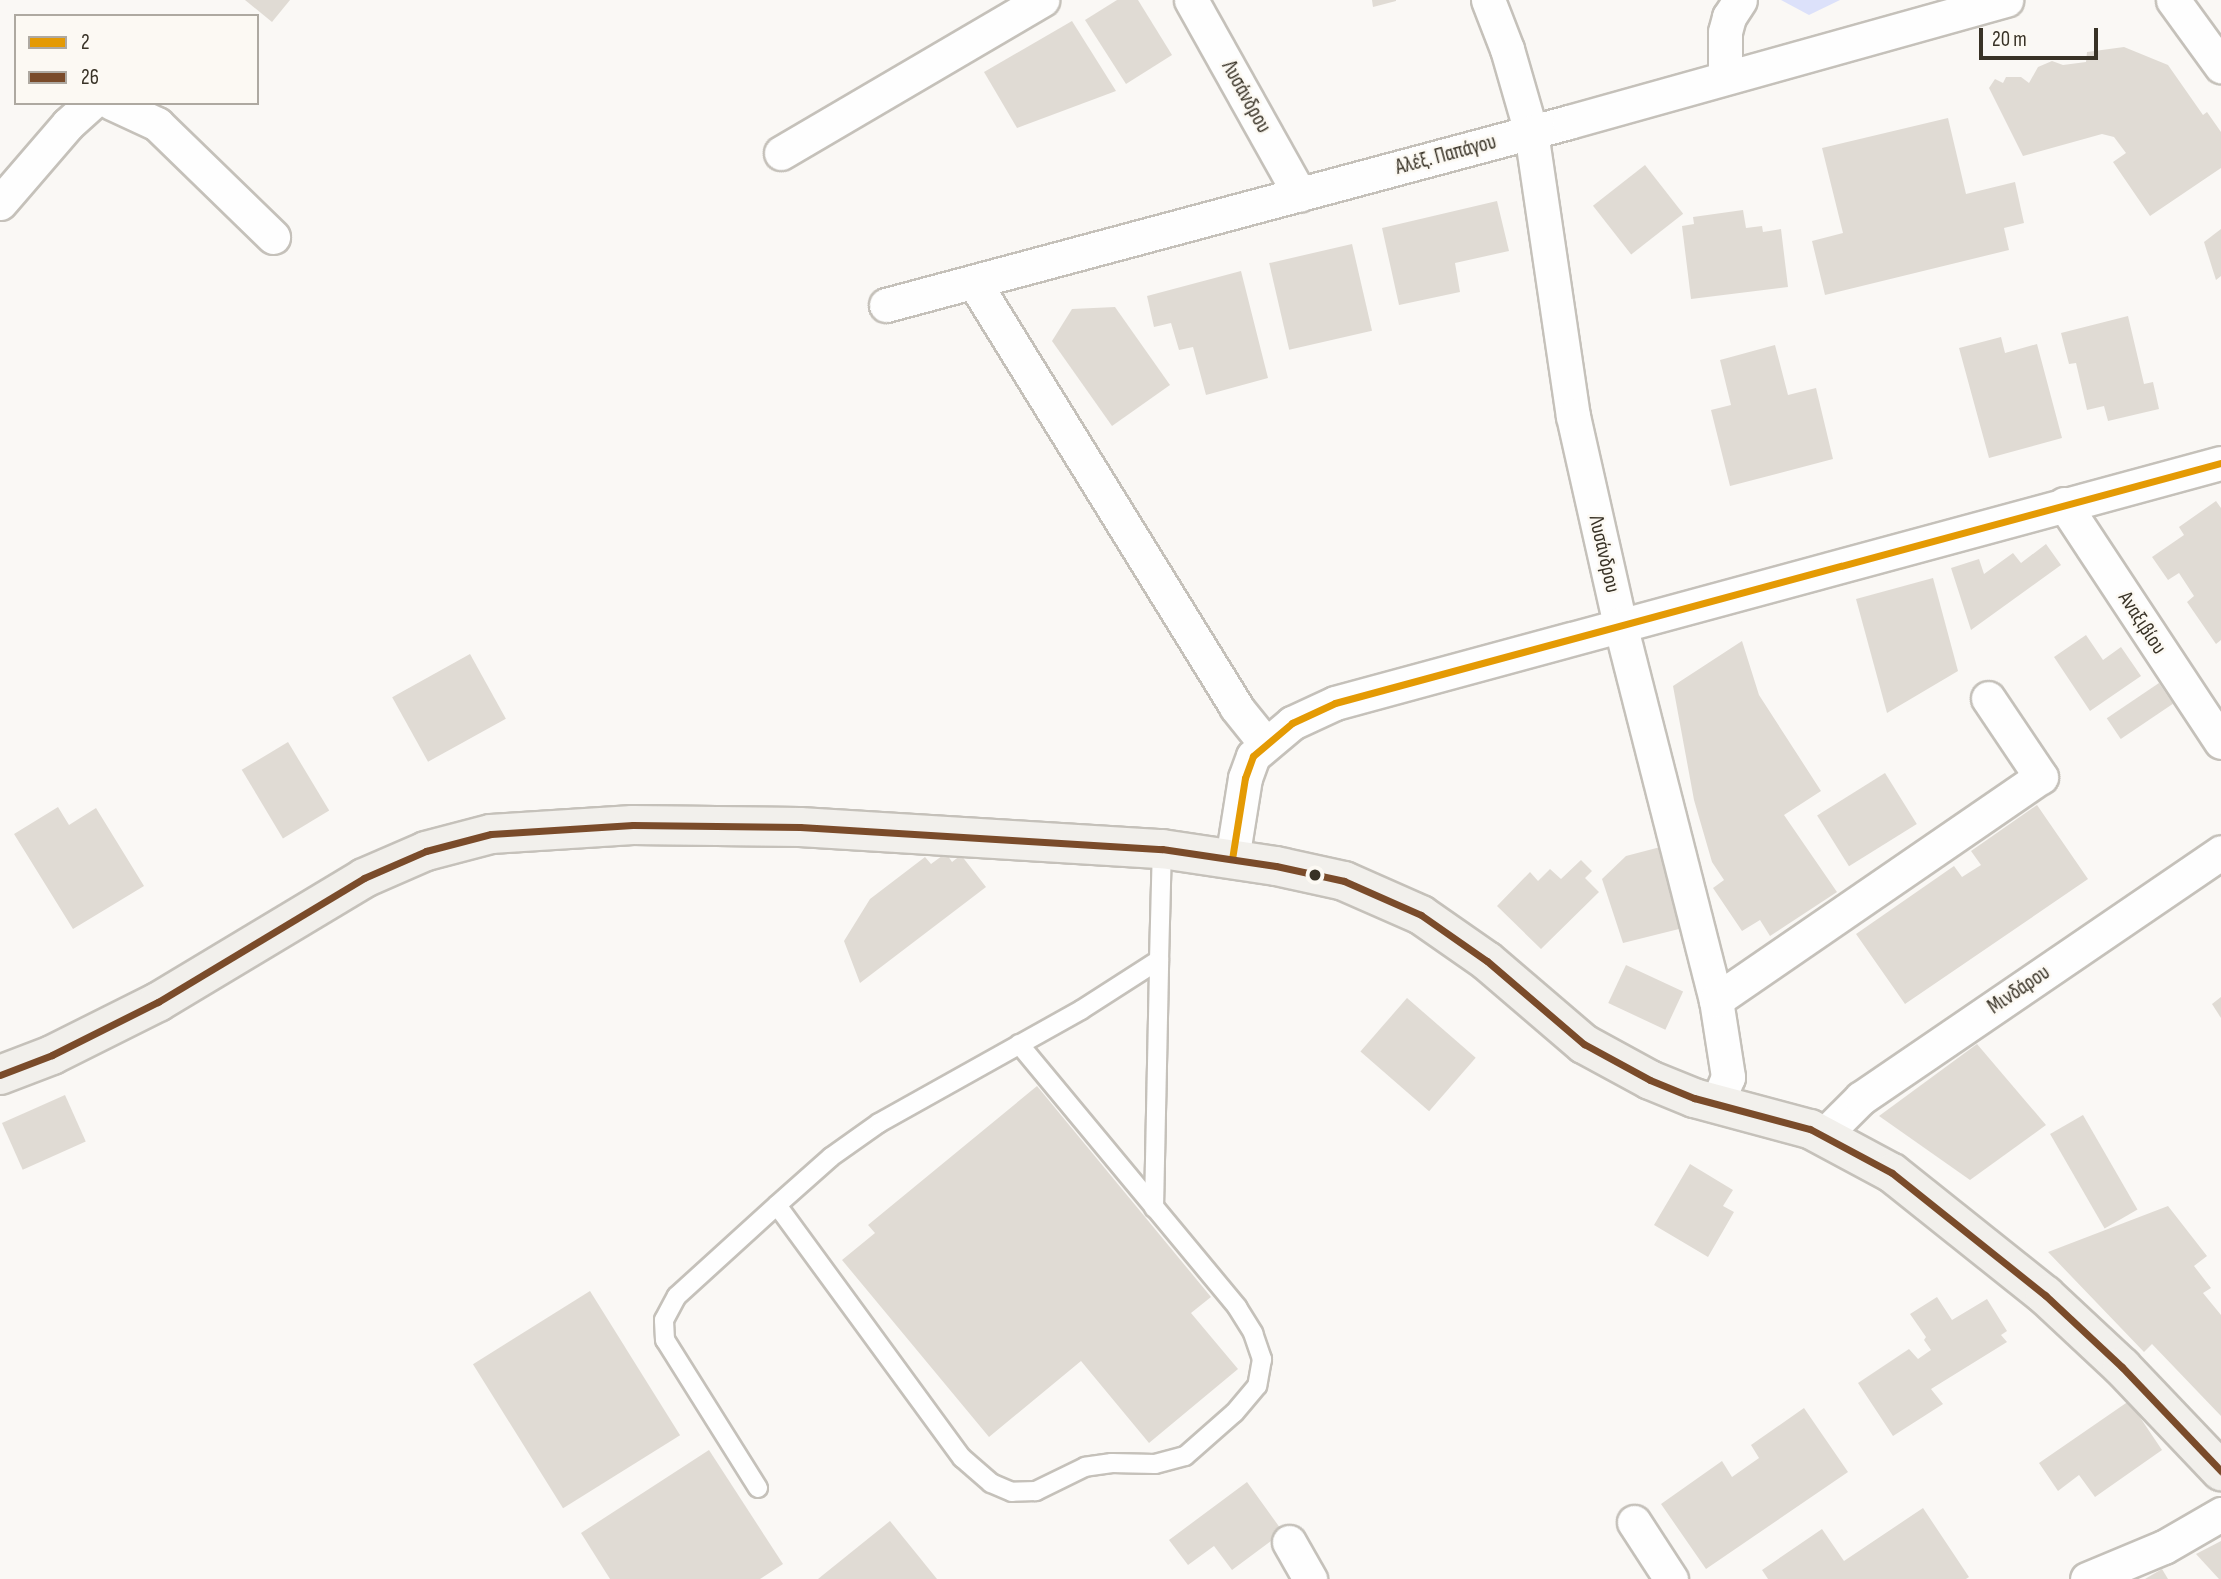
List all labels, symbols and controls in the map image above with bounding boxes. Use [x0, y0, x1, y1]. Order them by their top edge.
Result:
legend [14, 14, 259, 105]
scale bar [1983, 14, 2102, 58]
text: 20 m [1992, 27, 2027, 52]
text: 2 [81, 30, 90, 55]
street label: Λυσάνδρου [1216, 57, 1276, 137]
text: 26 [81, 65, 99, 90]
street label: Αλέξ. Παπάγου [1393, 129, 1499, 181]
street label: Λυσάνδρου [1583, 513, 1625, 595]
street label: Αναξιβίου [2112, 587, 2172, 659]
unlabelled marker [1308, 868, 1322, 882]
street label: Μινδάρου [1983, 960, 2055, 1020]

